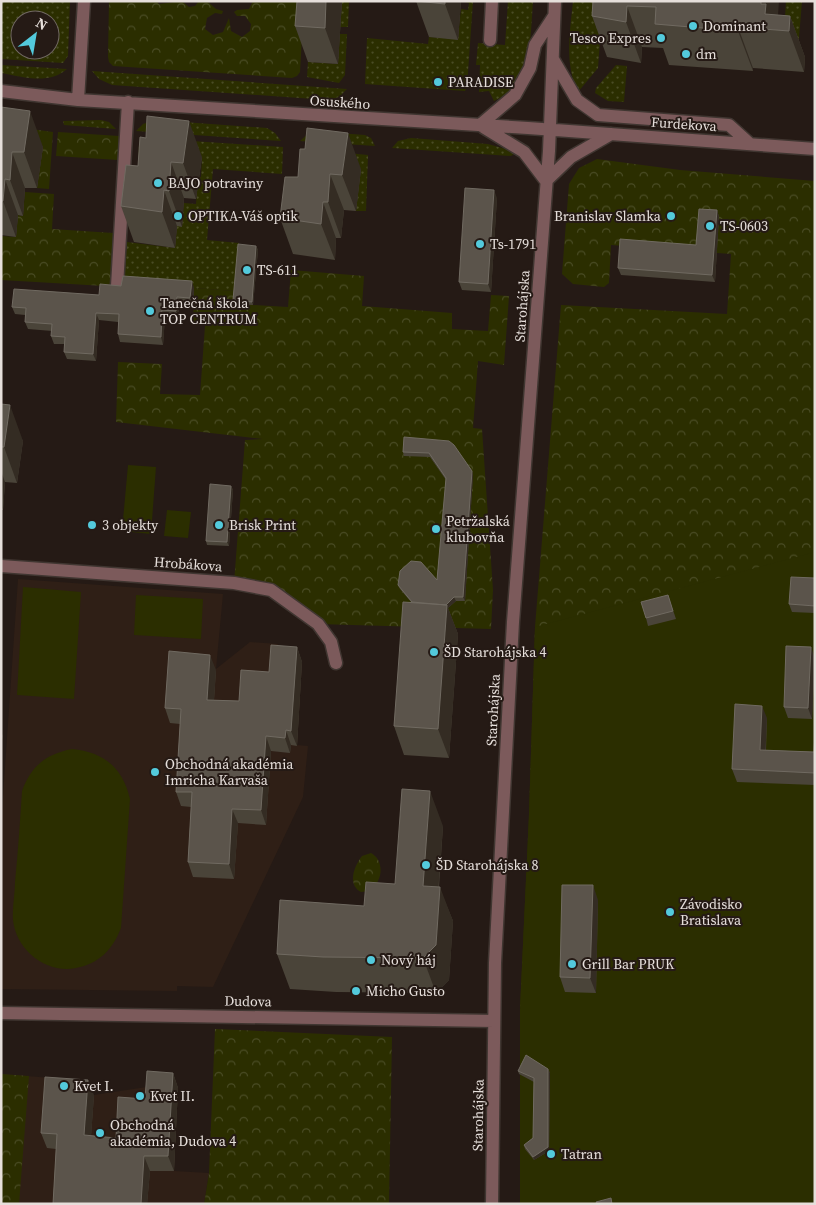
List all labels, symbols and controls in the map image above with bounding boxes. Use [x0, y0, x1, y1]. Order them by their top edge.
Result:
north arrow [10, 10, 60, 60]
text: N [32, 13, 51, 35]
place label: Dominant [703, 16, 766, 36]
marker: Dominant [687, 20, 699, 32]
place label: Tesco Expres [570, 28, 651, 48]
marker: Tesco Expres [655, 32, 667, 44]
place label: dm [696, 44, 717, 64]
marker: dm [680, 48, 692, 60]
place label: PARADISE [448, 72, 513, 92]
marker: PARADISE [432, 76, 444, 88]
street label: Osuského [309, 90, 371, 114]
street label: Furdekova [651, 112, 718, 136]
place label: BAJO potraviny [168, 173, 264, 193]
marker: BAJO potraviny [152, 177, 164, 189]
place label: OPTIKA-Váš optik [188, 206, 298, 226]
place label: Branislav Slamka [554, 206, 662, 226]
marker: OPTIKA-Váš optik [172, 210, 184, 222]
marker: Branislav Slamka [665, 210, 677, 222]
place label: TS-0603 [720, 216, 768, 236]
marker: TS-0603 [704, 220, 716, 232]
place label: Ts-1791 [490, 234, 536, 254]
marker: Ts-1791 [474, 238, 486, 250]
place label: TS-611 [257, 260, 298, 280]
marker: TS-611 [241, 264, 253, 276]
street label: Starohájska [510, 268, 535, 343]
place label: Tanečná škola TOP CENTRUM [160, 293, 257, 329]
marker: Tanečná škola TOP CENTRUM [144, 305, 156, 317]
place label: Petržalská klubovňa [446, 511, 511, 547]
place label: 3 objekty [102, 515, 159, 535]
place label: Brisk Print [229, 515, 296, 535]
marker: 3 objekty [86, 519, 98, 531]
marker: Brisk Print [213, 519, 225, 531]
marker: Petržalská klubovňa [430, 523, 442, 535]
street label: Hrobákova [153, 552, 224, 576]
place label: ŠD Starohájska 4 [444, 642, 547, 662]
marker: ŠD Starohájska 4 [428, 646, 440, 658]
street label: Starohájska [481, 673, 505, 747]
place label: Obchodná akadémia Imricha Karvaša [165, 754, 294, 790]
marker: Obchodná akadémia Imricha Karvaša [149, 766, 161, 778]
place label: ŠD Starohájska 8 [436, 855, 539, 875]
marker: ŠD Starohájska 8 [420, 859, 432, 871]
place label: Závodisko Bratislava [680, 894, 742, 930]
marker: Závodisko Bratislava [664, 906, 676, 918]
place label: Nový háj [381, 950, 436, 970]
marker: Nový háj [365, 954, 377, 966]
place label: Grill Bar PRUK [582, 954, 675, 974]
marker: Grill Bar PRUK [566, 958, 578, 970]
place label: Micho Gusto [366, 981, 445, 1001]
marker: Micho Gusto [350, 985, 362, 997]
street label: Dudova [224, 991, 273, 1011]
place label: Kvet I. [74, 1076, 114, 1096]
street label: Starohájska [467, 1078, 489, 1151]
marker: Kvet I. [58, 1080, 70, 1092]
place label: Kvet II. [150, 1086, 195, 1106]
marker: Kvet II. [134, 1090, 146, 1102]
place label: Obchodná akadémia, Dudova 4 [110, 1115, 236, 1151]
marker: Obchodná akadémia, Dudova 4 [94, 1127, 106, 1139]
place label: Tatran [561, 1144, 602, 1164]
marker: Tatran [545, 1148, 557, 1160]

